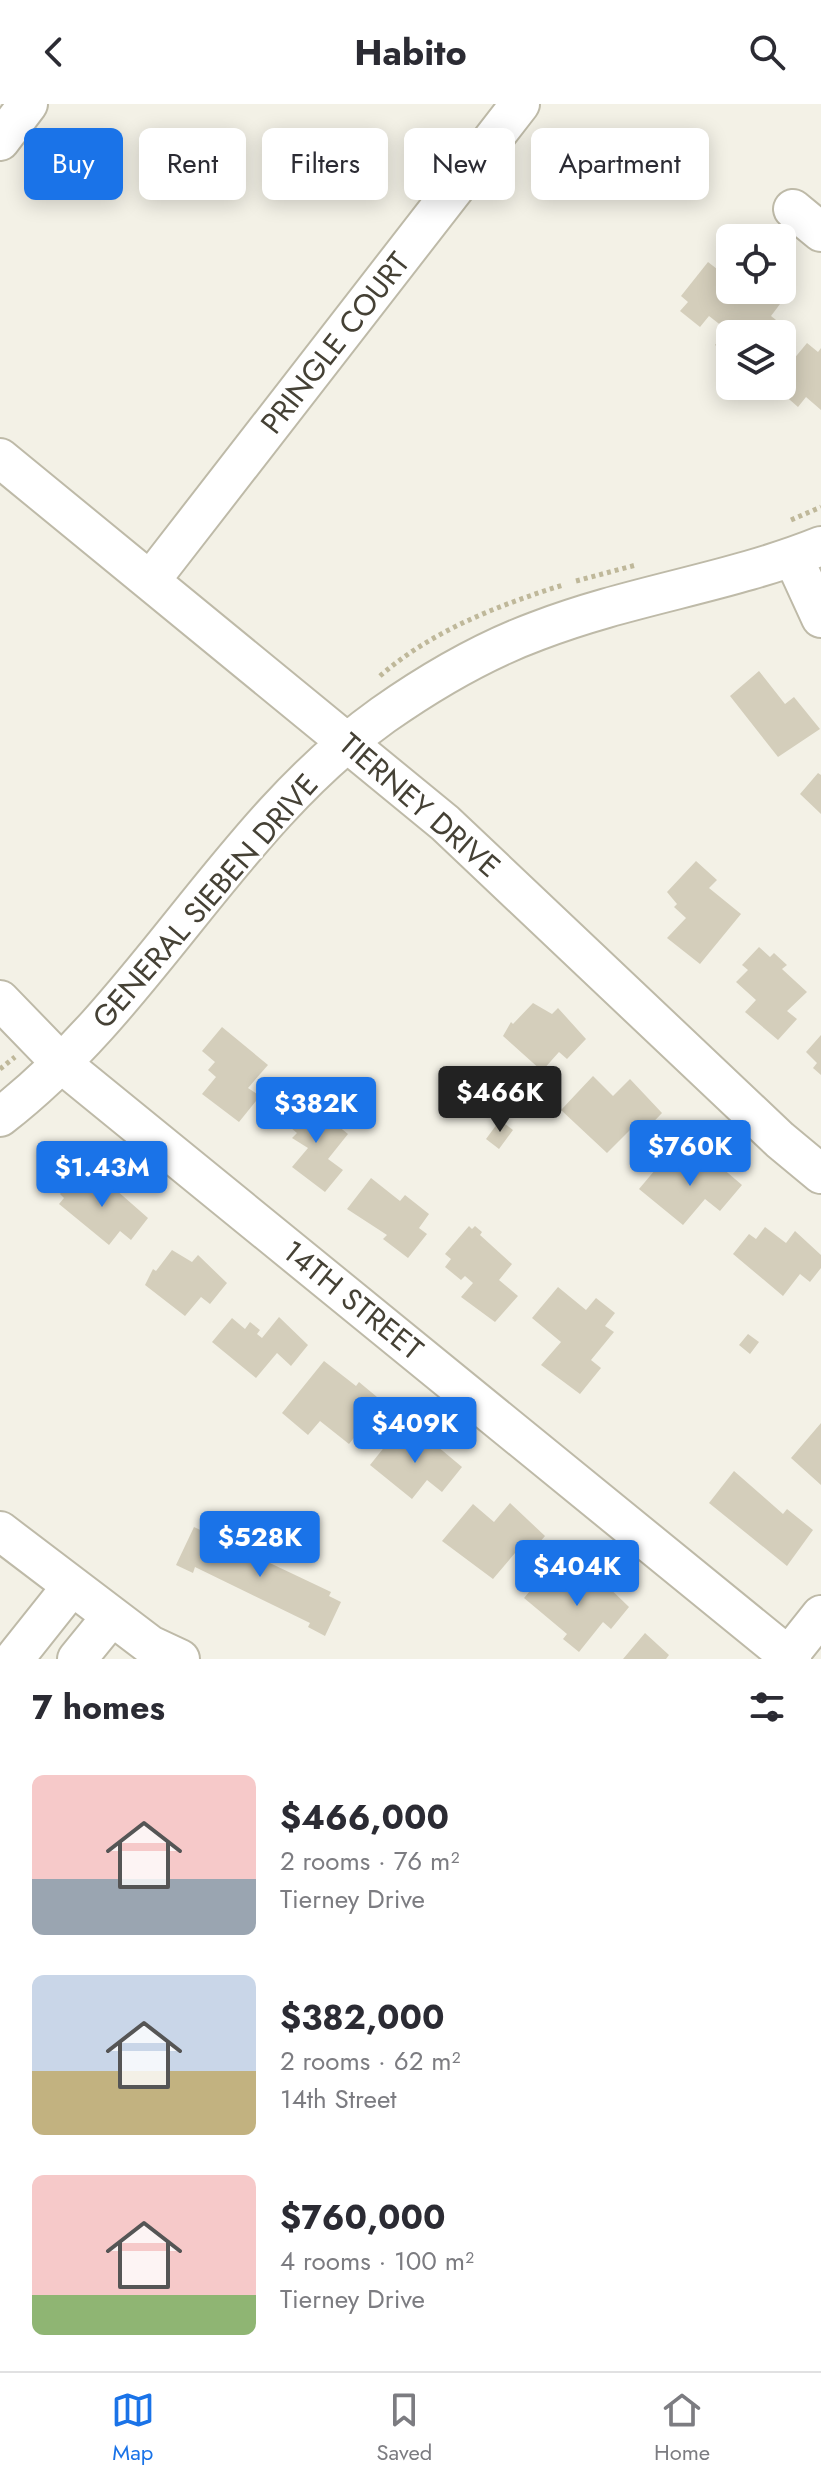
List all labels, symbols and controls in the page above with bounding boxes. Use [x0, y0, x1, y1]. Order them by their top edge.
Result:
text: Habito [354, 26, 467, 78]
icon: back [32, 30, 76, 74]
icon: search [745, 30, 789, 74]
chip: Buy [24, 128, 123, 200]
chip: Rent [139, 128, 246, 200]
chip: Filters [262, 128, 388, 200]
chip: New [404, 128, 515, 200]
chip: Apartment [531, 128, 709, 200]
map controls [716, 224, 796, 400]
button: locate [716, 224, 796, 304]
street label: PRINGLE COURT [250, 243, 420, 443]
button: layers [716, 320, 796, 400]
street label: TIERNEY DRIVE [330, 723, 510, 887]
street label: GENERAL SIEBEN DRIVE [82, 764, 328, 1038]
pin: $466K [444, 1066, 556, 1134]
text: $466K [456, 1073, 544, 1111]
pin: $382K [260, 1077, 372, 1145]
text: $382K [274, 1084, 358, 1122]
pin: $760K [634, 1120, 746, 1188]
text: $760K [648, 1127, 732, 1165]
pin: $1.43M [37, 1141, 167, 1209]
text: $1.43M [54, 1148, 150, 1186]
street label: 14TH STREET [274, 1230, 432, 1370]
pin: $409K [359, 1397, 471, 1465]
text: $409K [371, 1404, 459, 1442]
pin: $528K [204, 1511, 316, 1579]
text: $528K [218, 1518, 302, 1556]
pin: $404K [521, 1540, 633, 1608]
text: $404K [533, 1547, 621, 1585]
text: 7 homes [32, 1683, 165, 1732]
icon: filters [745, 1685, 789, 1729]
text: $466,000 [280, 1793, 449, 1842]
icon: home [96, 1807, 192, 1903]
text: 2 rooms · 76 m² [280, 1842, 459, 1880]
text: Tierney Drive [280, 1880, 425, 1918]
text: $382,000 [280, 1993, 444, 2042]
icon: home [96, 2007, 192, 2103]
text: 2 rooms · 62 m² [280, 2042, 461, 2080]
text: 14th Street [280, 2080, 397, 2118]
text: $760,000 [280, 2193, 445, 2242]
icon: home [96, 2207, 192, 2303]
text: 4 rooms · 100 m² [280, 2242, 474, 2280]
text: Tierney Drive [280, 2280, 425, 2318]
tab: Map [111, 2388, 155, 2468]
tab: Saved [377, 2388, 432, 2468]
tab: Home [654, 2388, 710, 2468]

